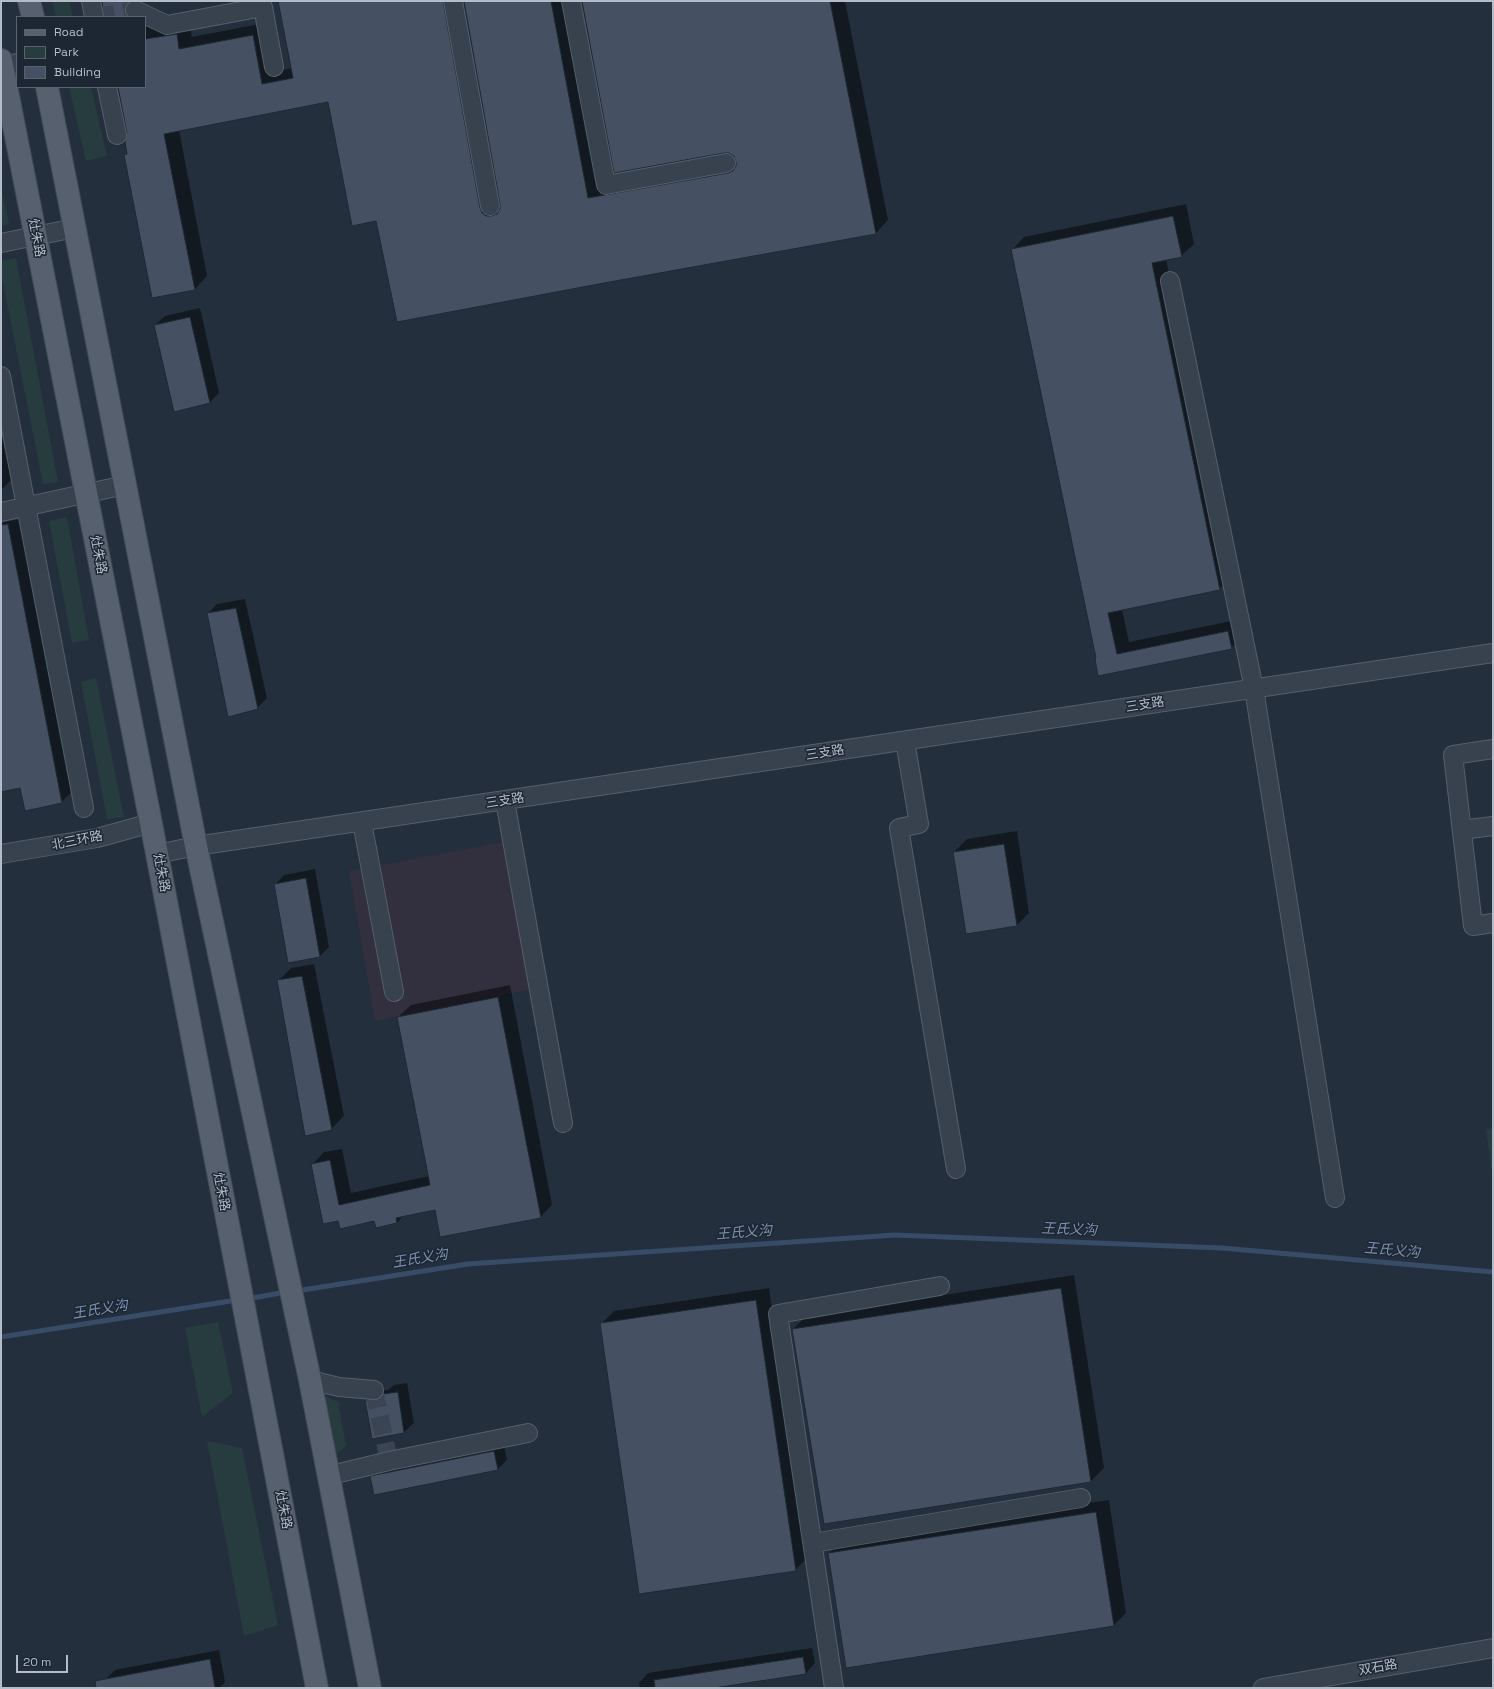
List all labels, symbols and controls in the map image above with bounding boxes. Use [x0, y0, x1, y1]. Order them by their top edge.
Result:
legend [16, 16, 146, 88]
text: Road [54, 24, 83, 40]
text: Park [54, 44, 79, 60]
text: Building [54, 64, 101, 80]
street label: 灶朱路 [25, 217, 47, 259]
street label: 灶朱路 [87, 534, 109, 576]
street label: 三支路 [1125, 694, 1165, 716]
street label: 三支路 [805, 742, 845, 764]
street label: 三支路 [485, 790, 525, 812]
street label: 北三环路 [50, 828, 104, 854]
street label: 灶朱路 [150, 852, 172, 894]
street label: 灶朱路 [210, 1171, 232, 1213]
water label: 王氏义沟 [1041, 1221, 1097, 1239]
water label: 王氏义沟 [715, 1223, 773, 1243]
water label: 王氏义沟 [1363, 1240, 1421, 1262]
water label: 王氏义沟 [391, 1246, 449, 1272]
water label: 王氏义沟 [71, 1297, 129, 1323]
street label: 灶朱路 [272, 1489, 294, 1531]
scale bar [18, 1647, 70, 1673]
text: 20 m [23, 1654, 51, 1670]
street label: 双石路 [1357, 1657, 1399, 1679]

